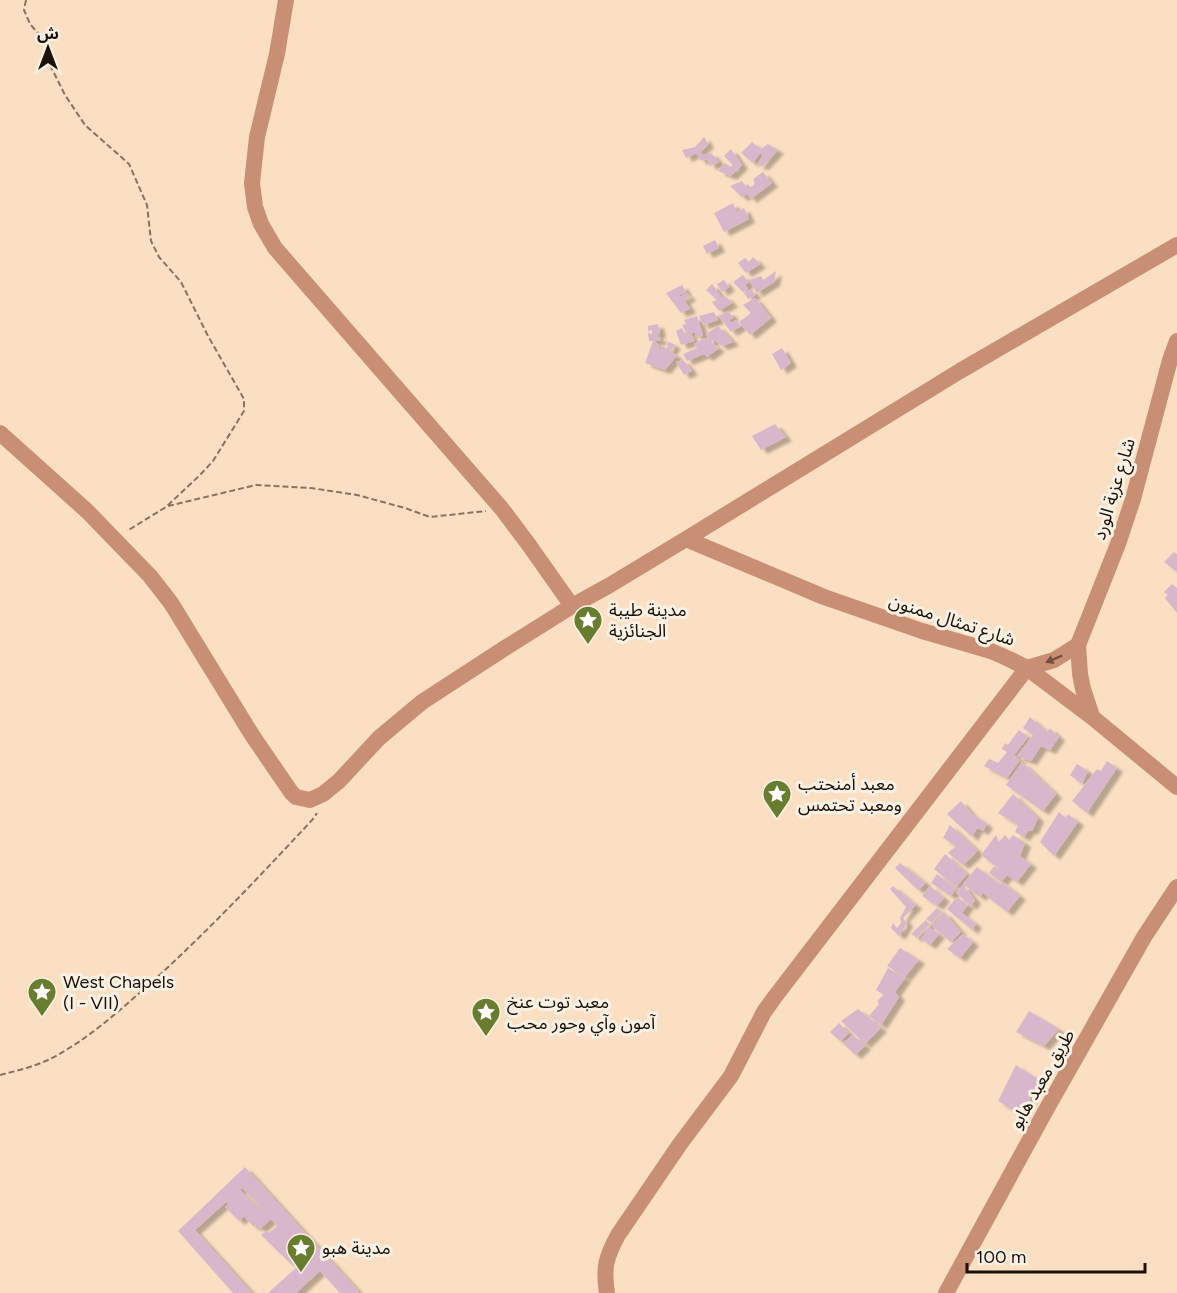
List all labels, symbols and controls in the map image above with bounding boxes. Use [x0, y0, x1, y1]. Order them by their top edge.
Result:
north arrow [18, 18, 78, 78]
text: ش [37, 24, 59, 43]
street label: شارع عزبة الورد [1088, 435, 1143, 543]
street label: شارع تمثال ممنون [885, 589, 1018, 654]
place label: مدينة طيبة الجنائزية [609, 599, 687, 642]
place icon: مدينة طيبة الجنائزية [572, 604, 604, 646]
one-way arrow [1044, 654, 1062, 664]
place label: معبد أمنحتب ومعبد تحتمس [798, 773, 902, 816]
place icon: معبد أمنحتب ومعبد تحتمس [761, 778, 793, 820]
place label: West Chapels (I - VII) [63, 971, 174, 1014]
place icon: West Chapels (I - VII) [26, 976, 58, 1018]
place label: معبد توت عنخ آمون وآي وحور محب [507, 991, 656, 1036]
place icon: معبد توت عنخ آمون وآي وحور محب [470, 996, 502, 1038]
street label: طريق معبد هابو [1005, 1025, 1079, 1133]
place icon: مدينة هبو [285, 1232, 317, 1274]
scale bar [967, 1236, 1146, 1274]
place label: مدينة هبو [322, 1237, 391, 1259]
text: 100 m [976, 1246, 1026, 1268]

